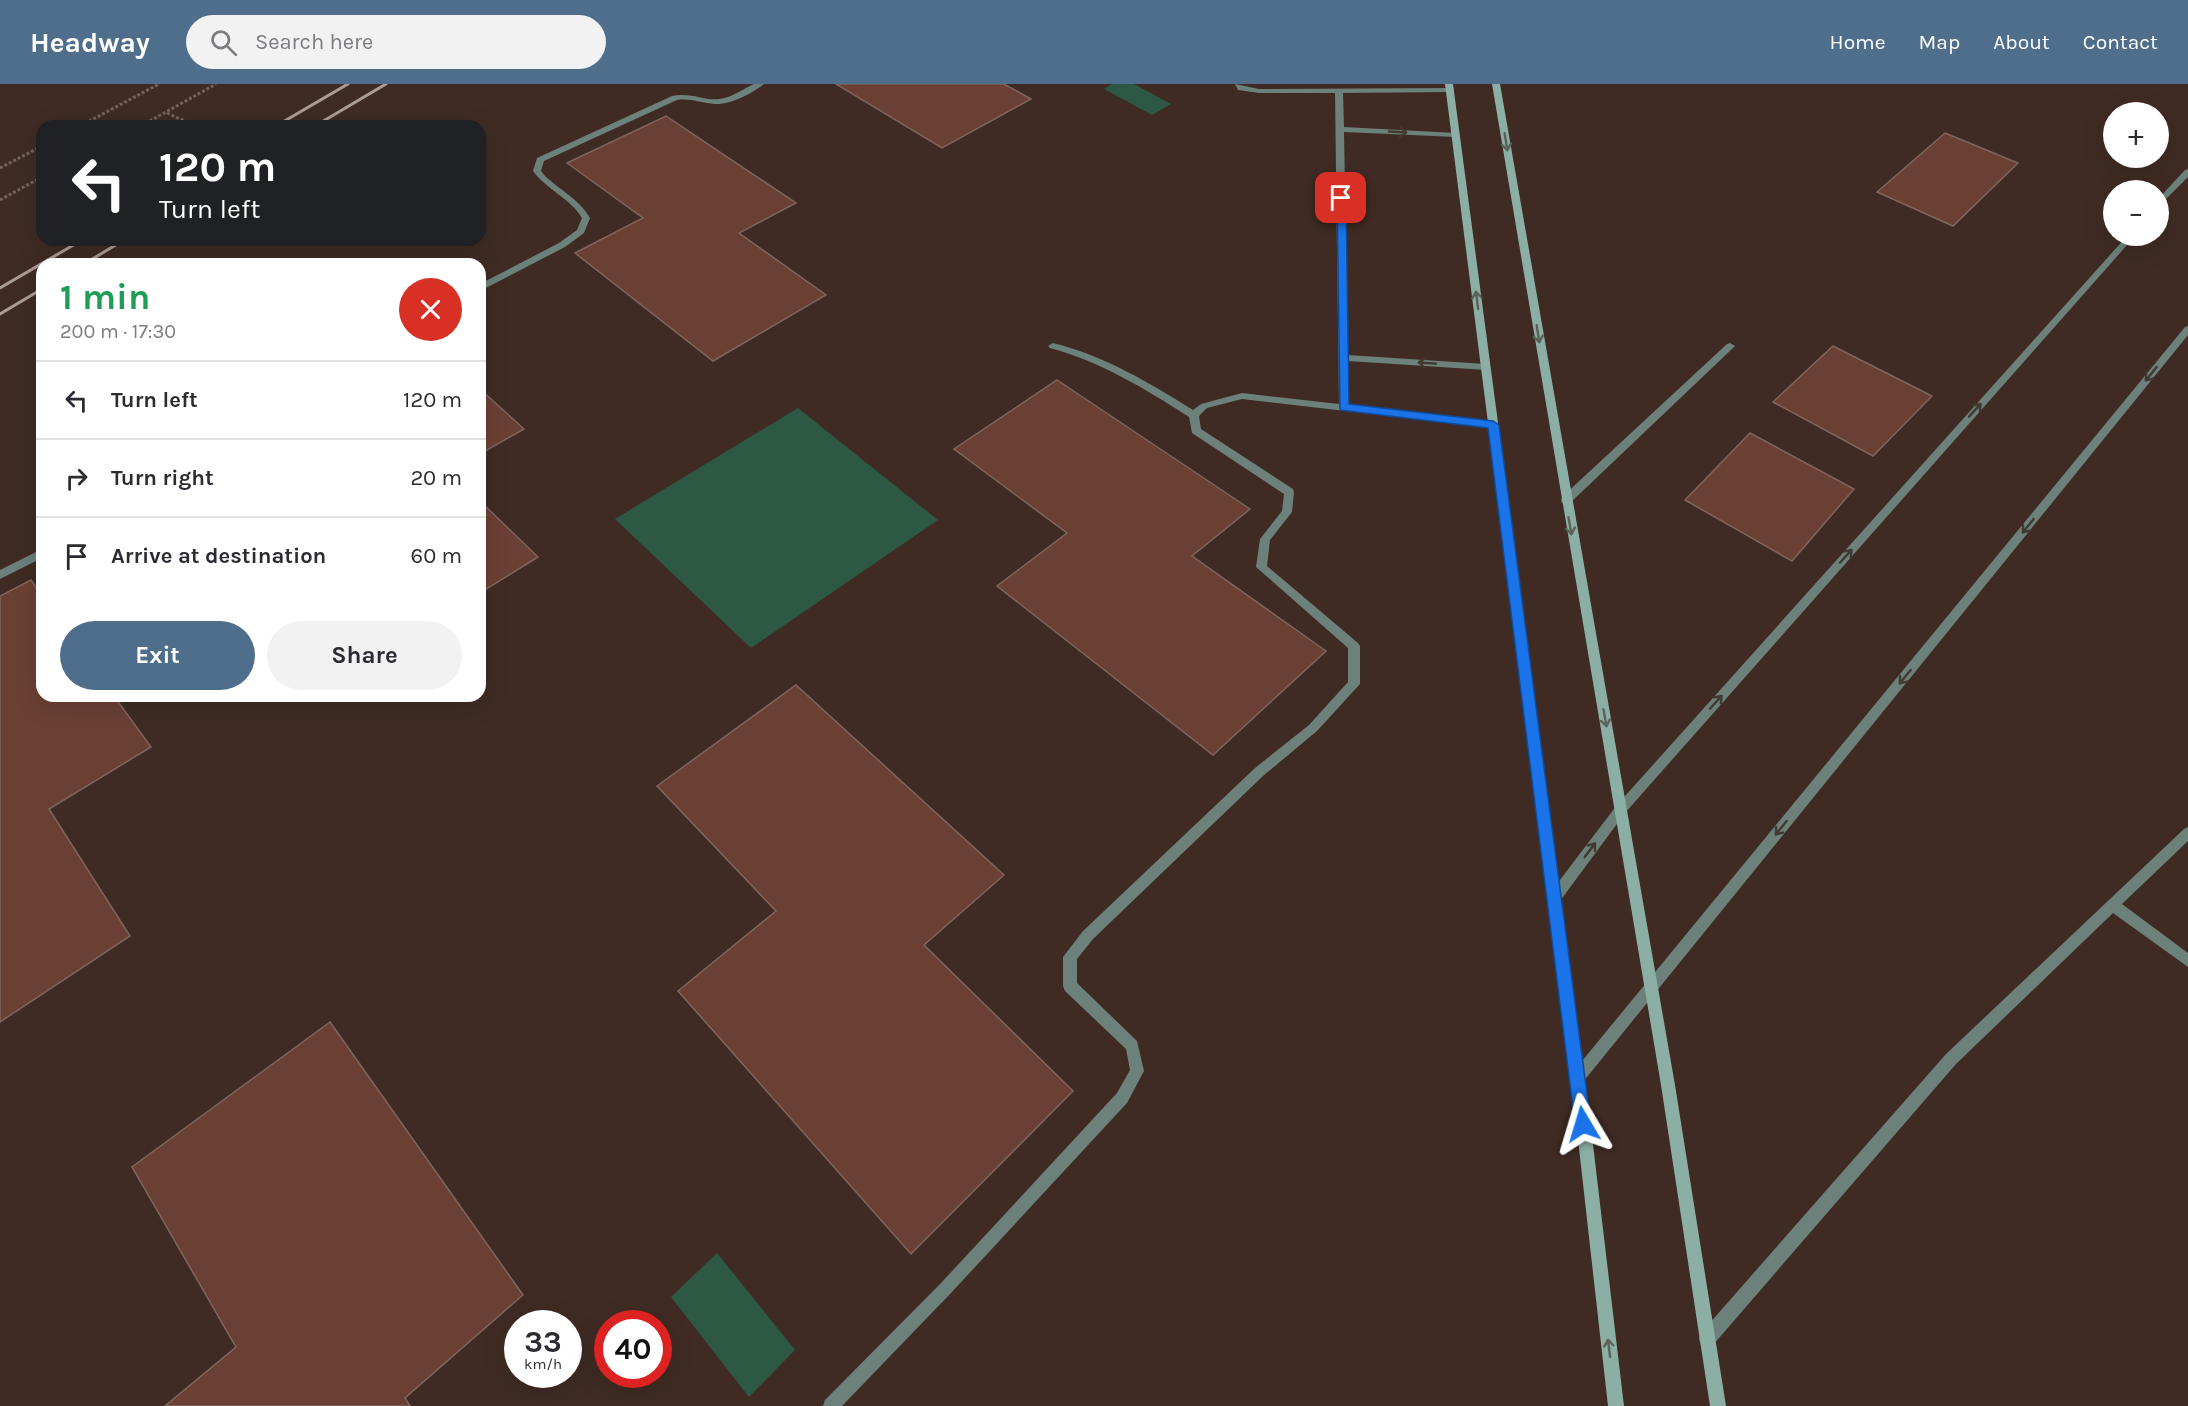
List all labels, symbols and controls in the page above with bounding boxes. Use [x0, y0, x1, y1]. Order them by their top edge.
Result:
search box [186, 15, 606, 69]
text: Headway [30, 26, 150, 59]
icon: search [207, 26, 240, 59]
text: Search here [255, 29, 373, 55]
text: Home [1830, 30, 1886, 54]
text: Map [1919, 30, 1960, 54]
text: About [1993, 30, 2050, 54]
text: Contact [2083, 30, 2158, 54]
map controls [2103, 102, 2169, 246]
button: + [2103, 102, 2169, 168]
one-way arrow [1387, 127, 1407, 138]
one-way arrow [1501, 131, 1512, 151]
text: 120 m [159, 142, 276, 192]
icon: left [60, 144, 138, 222]
pin [1315, 172, 1366, 223]
button: − [2103, 180, 2169, 246]
icon: arrive [1324, 181, 1357, 214]
text: Turn left [159, 193, 260, 225]
text: 1 min [60, 276, 150, 318]
button: close [399, 278, 462, 341]
one-way arrow [1471, 291, 1482, 311]
text: 200 m · 17:30 [60, 320, 176, 343]
one-way arrow [1533, 324, 1544, 343]
one-way arrow [1418, 358, 1438, 369]
one-way arrow [2145, 366, 2158, 382]
icon: left [60, 384, 93, 417]
text: Turn left [111, 387, 198, 413]
text: 120 m [403, 387, 462, 413]
one-way arrow [1968, 403, 1982, 418]
icon: right [60, 462, 93, 495]
text: Turn right [111, 465, 214, 491]
text: 20 m [410, 465, 462, 491]
one-way arrow [1565, 516, 1576, 536]
one-way arrow [2021, 518, 2035, 533]
icon: arrive [60, 540, 93, 573]
text: Arrive at destination [111, 543, 326, 569]
text: 60 m [411, 543, 462, 569]
one-way arrow [1839, 549, 1853, 564]
button: Exit [60, 621, 255, 690]
button: Share [267, 621, 462, 690]
one-way arrow [1898, 669, 1911, 685]
one-way arrow [1709, 695, 1723, 710]
one-way arrow [1600, 708, 1611, 728]
one-way arrow [1775, 820, 1788, 836]
one-way arrow [1583, 843, 1596, 859]
position arrow [1551, 1092, 1615, 1156]
speed limit sign: 40 [594, 1310, 672, 1388]
text: 33 [524, 1324, 562, 1360]
one-way arrow [1603, 1338, 1614, 1358]
text: km/h [524, 1355, 562, 1373]

